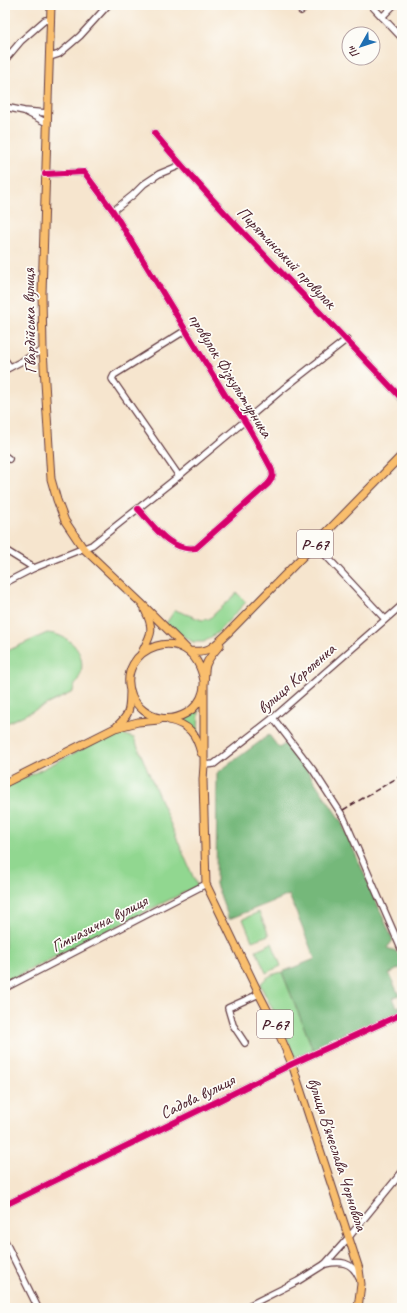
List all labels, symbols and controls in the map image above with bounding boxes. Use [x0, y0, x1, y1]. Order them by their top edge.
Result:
north arrow [341, 26, 381, 66]
text: Пн [343, 43, 362, 61]
street label: Пирятинський провулок [232, 202, 342, 314]
street label: Гвардійська вулиця [18, 267, 41, 374]
street label: провулок Фізкультурника [183, 309, 278, 443]
road number: Р-67 [297, 530, 333, 558]
street label: вулиця Короленка [253, 638, 341, 718]
street label: Гімназична вулиця [48, 890, 152, 957]
road number: Р-67 [257, 1010, 293, 1038]
street label: Садова вулиця [157, 1069, 239, 1123]
street label: вулиця В'ячеслава Чорновола [303, 1075, 373, 1234]

